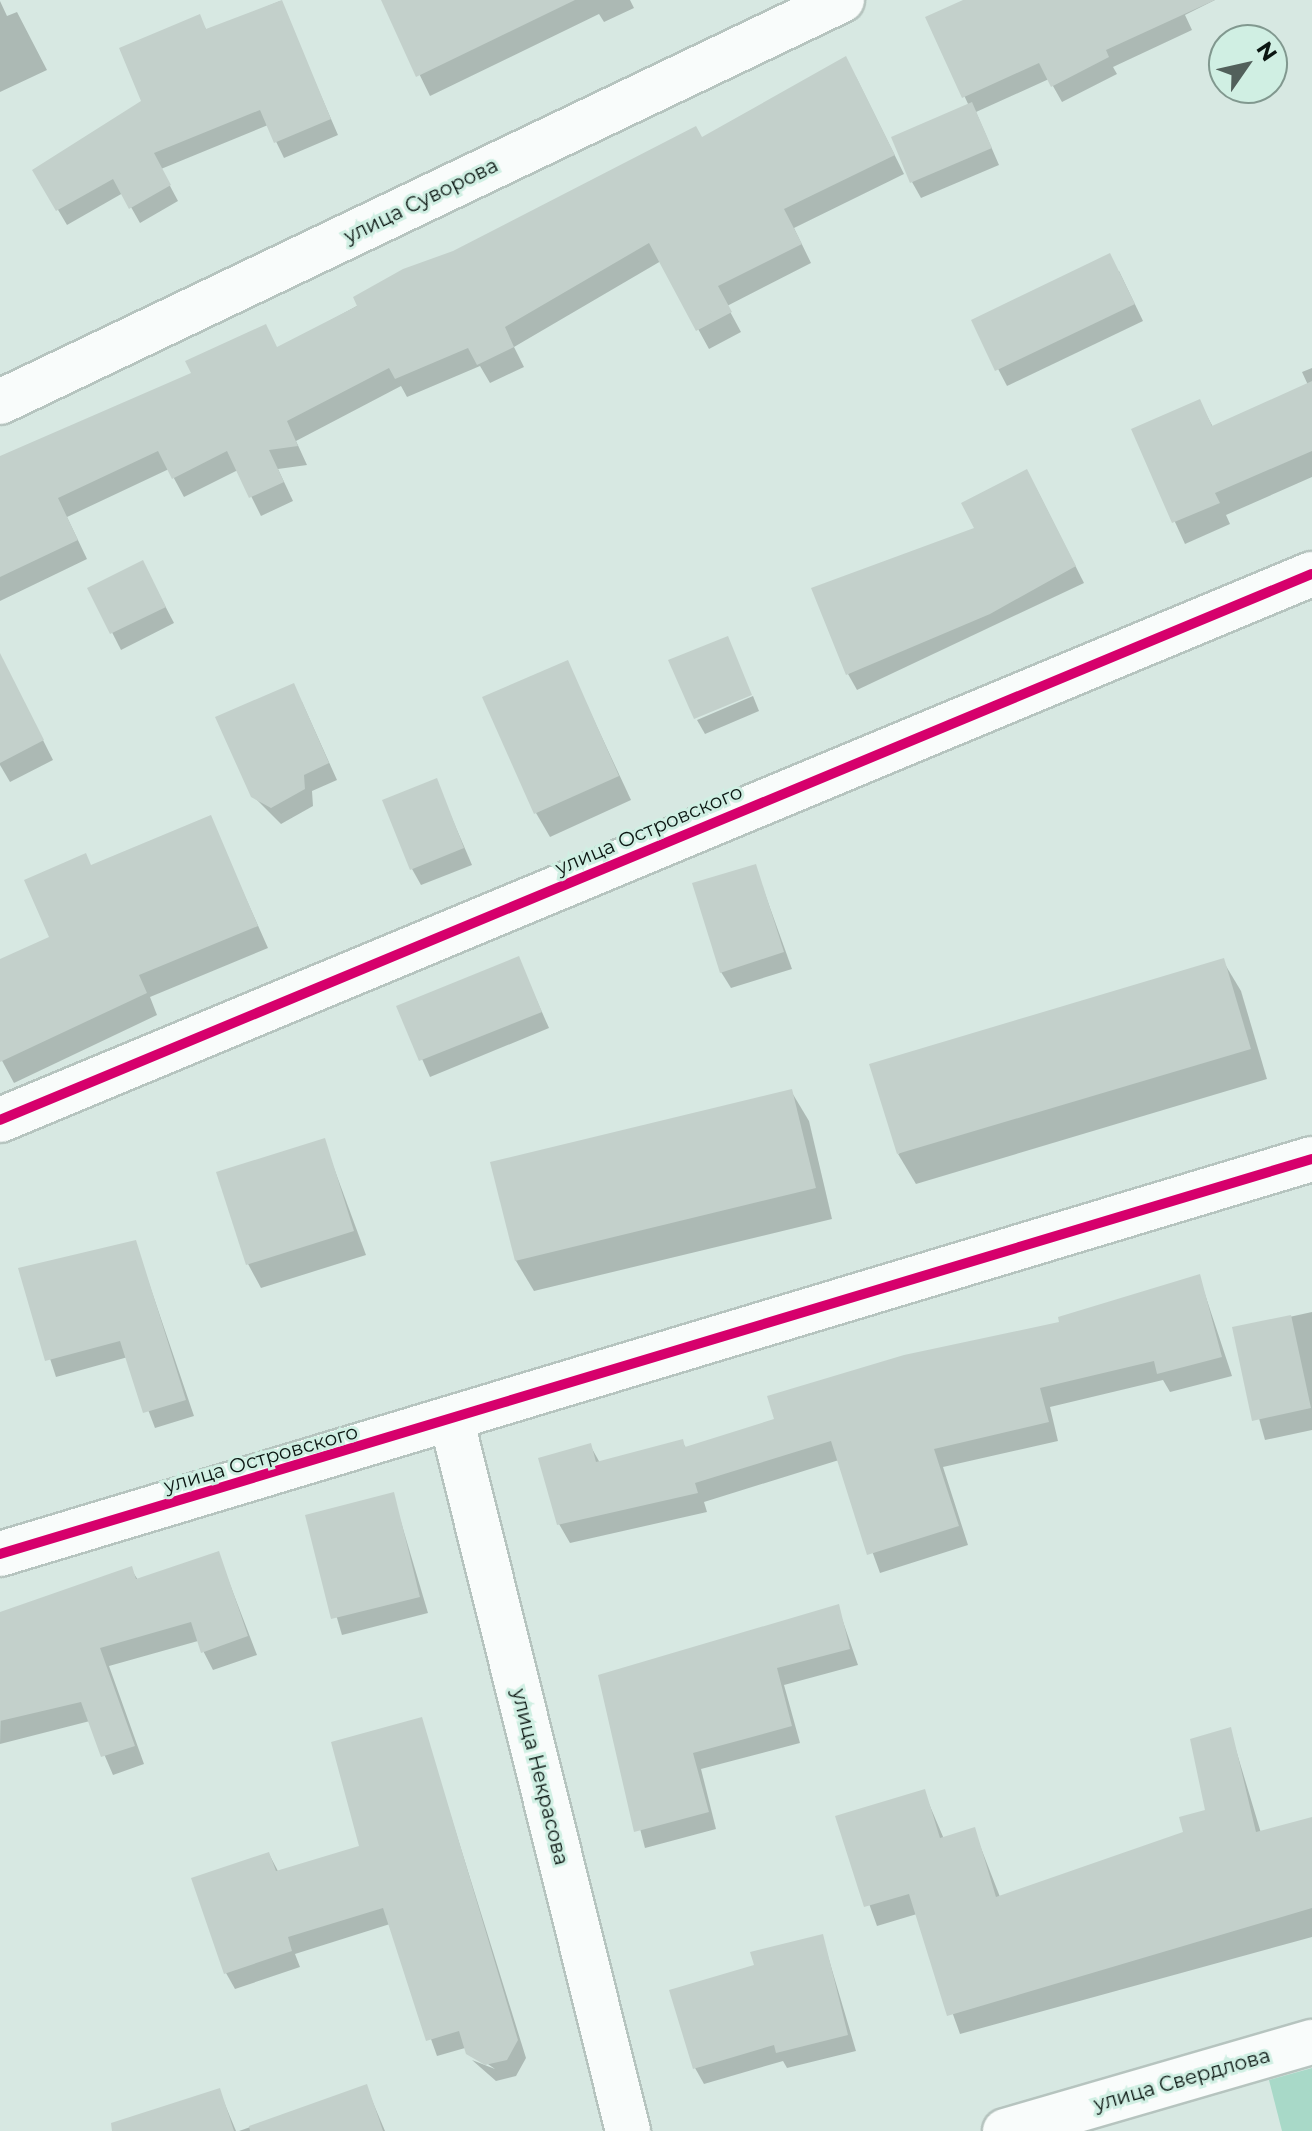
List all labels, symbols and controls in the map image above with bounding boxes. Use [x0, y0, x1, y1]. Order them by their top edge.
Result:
north arrow [1208, 24, 1288, 104]
text: N [1250, 36, 1283, 66]
street label: улица Суворова [340, 153, 502, 249]
street label: улица Островского [552, 780, 746, 880]
street label: улица Островского [161, 1420, 361, 1498]
street label: улица Некрасова [506, 1686, 574, 1868]
street label: улица Свердлова [1091, 2043, 1273, 2117]

